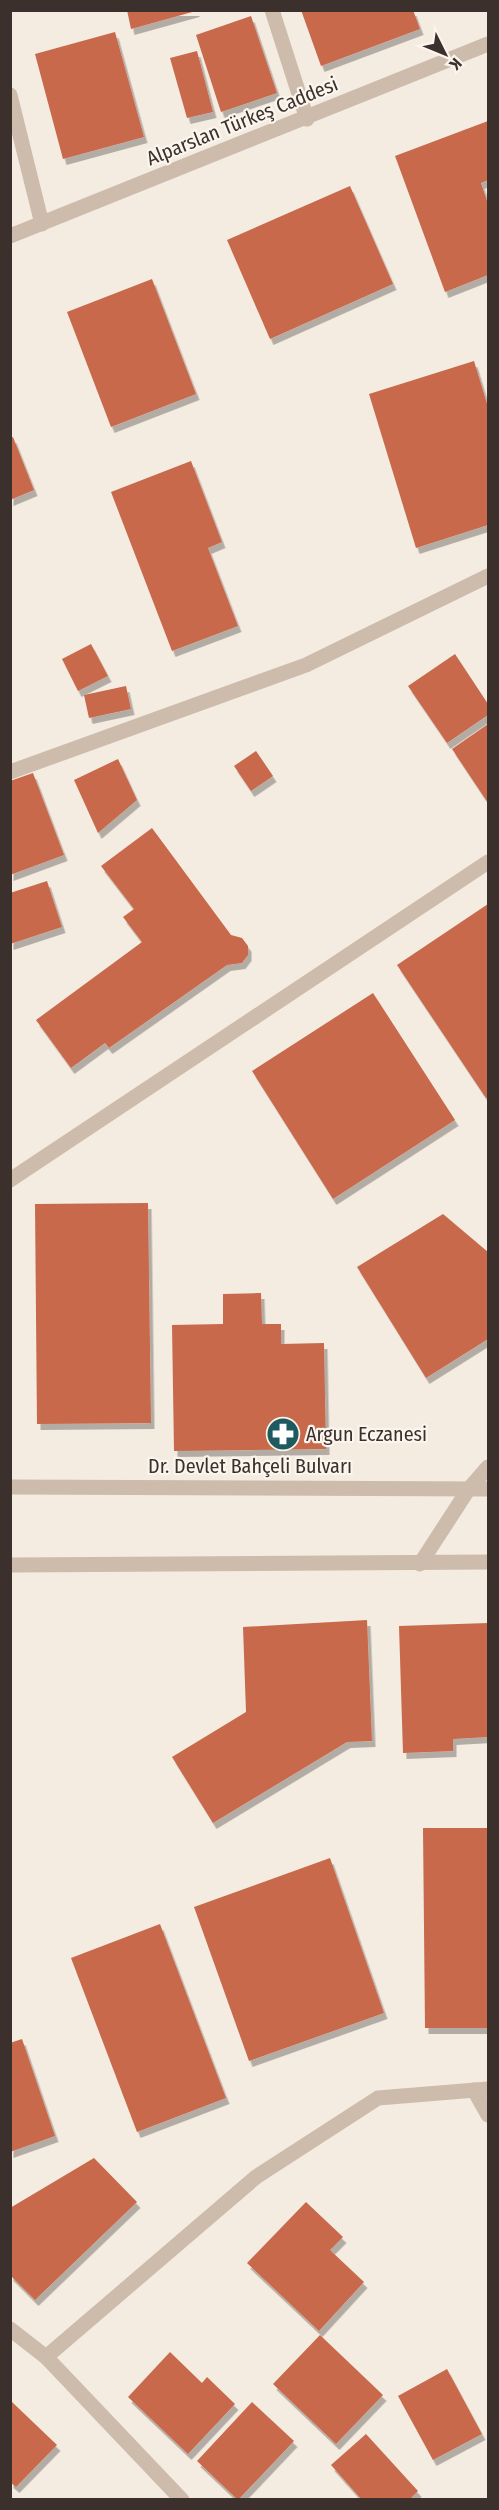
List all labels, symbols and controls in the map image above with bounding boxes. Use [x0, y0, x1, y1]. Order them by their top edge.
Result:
north arrow [415, 24, 475, 84]
text: K [445, 54, 466, 74]
street label: Alparslan Türkeş Caddesi [143, 72, 342, 171]
pharmacy icon: Argun Eczanesi [265, 1416, 301, 1452]
place label: Argun Eczanesi [306, 1422, 427, 1446]
street label: Dr. Devlet Bahçeli Bulvarı [148, 1454, 352, 1478]

